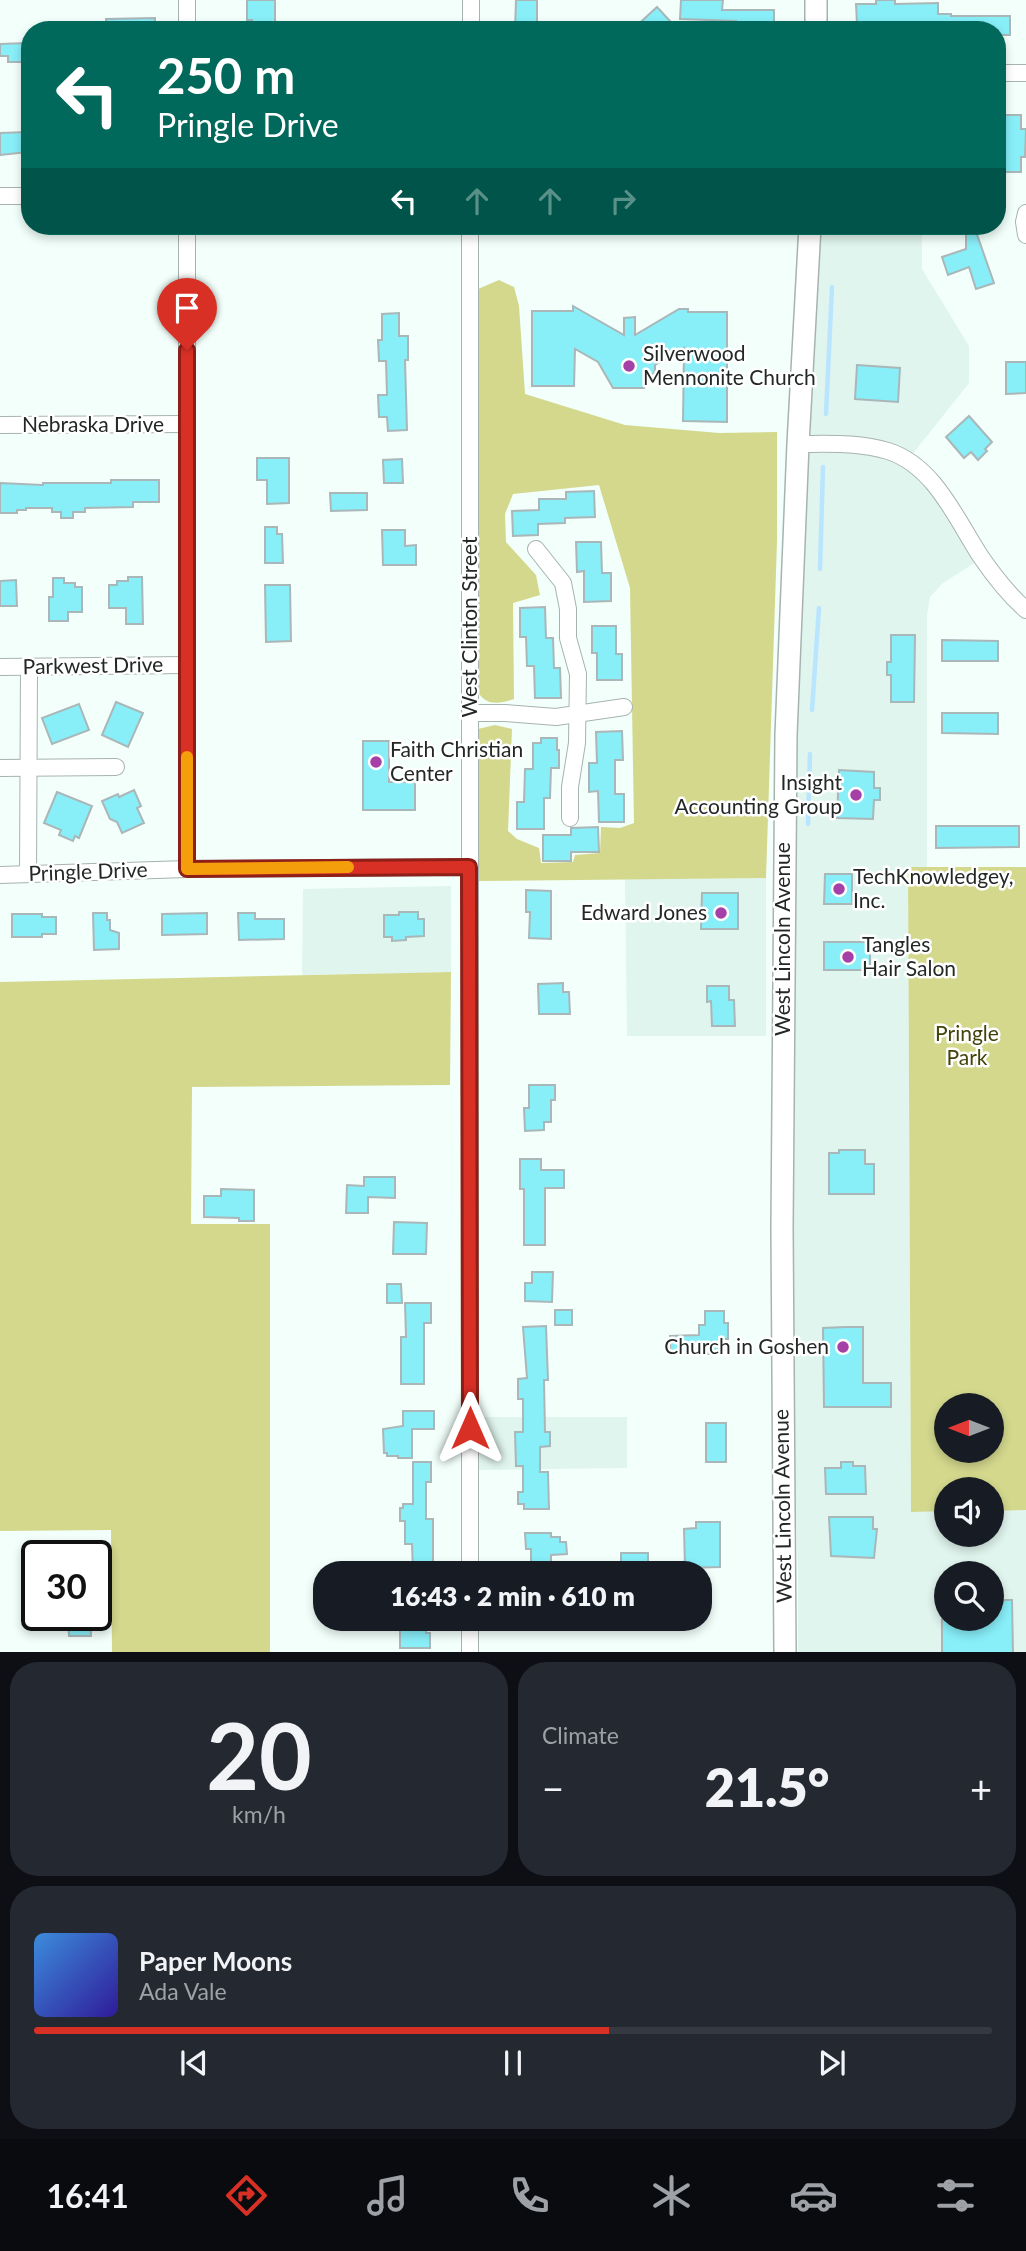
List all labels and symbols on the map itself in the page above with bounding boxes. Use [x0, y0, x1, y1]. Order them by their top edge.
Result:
pin [157, 278, 217, 350]
place label: Silverwood Mennonite Church [643, 340, 816, 389]
marker: Silverwood Mennonite Church [621, 358, 637, 374]
street label: Nebraska Drive [22, 411, 164, 436]
street label: West Clinton Street [456, 536, 481, 718]
street label: Parkwest Drive [23, 651, 163, 678]
place label: Faith Christian Center [390, 736, 523, 785]
marker: Faith Christian Center [368, 754, 384, 770]
place label: Insight Accounting Group [674, 769, 842, 818]
marker: Insight Accounting Group [848, 787, 864, 803]
street label: West Lincoln Avenue [769, 842, 794, 1036]
street label: Pringle Drive [28, 856, 148, 885]
place label: TechKnowledgey, Inc. [853, 863, 1014, 912]
marker: TechKnowledgey, Inc. [831, 881, 847, 897]
place label: Edward Jones [581, 899, 707, 924]
marker: Edward Jones [713, 905, 729, 921]
place label: Tangles Hair Salon [862, 931, 956, 980]
marker: Tangles Hair Salon [840, 949, 856, 965]
park label: Pringle Park [935, 1020, 999, 1069]
place label: Church in Goshen [664, 1333, 829, 1358]
marker: Church in Goshen [835, 1339, 851, 1355]
position arrow [433, 1391, 507, 1465]
north arrow [934, 1393, 1004, 1463]
street label: West Lincoln Avenue [767, 1409, 796, 1603]
speed limit sign: 30 [21, 1540, 112, 1631]

